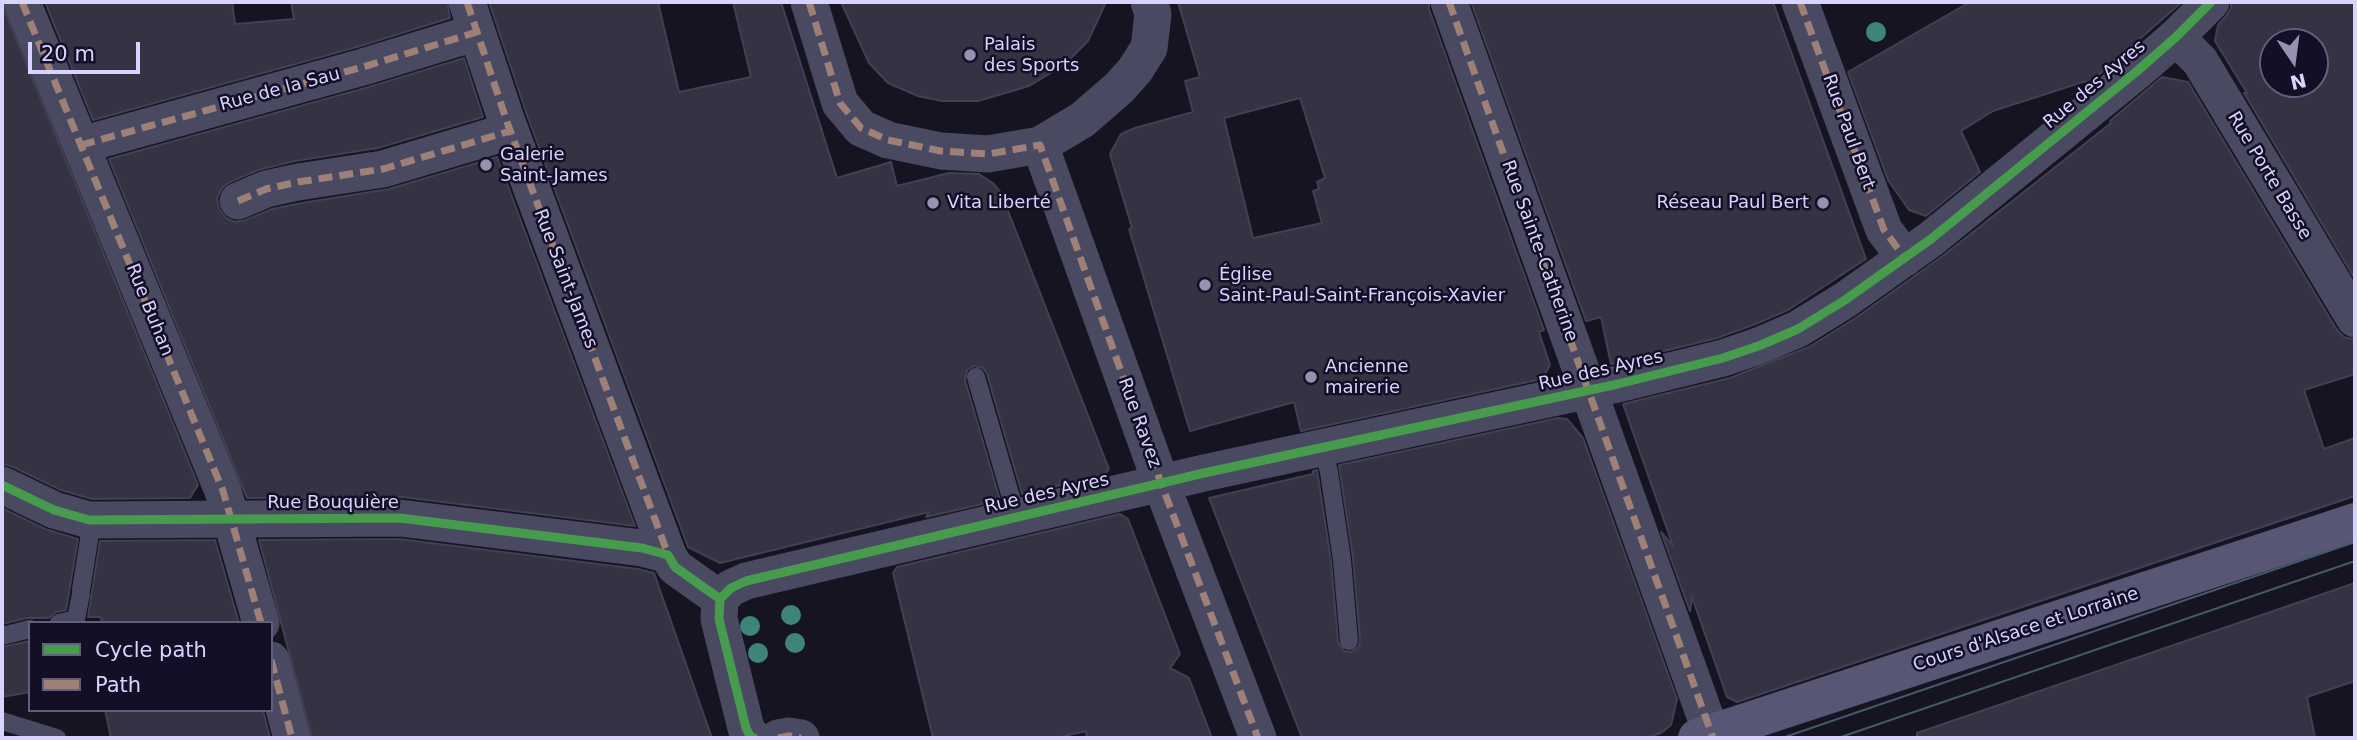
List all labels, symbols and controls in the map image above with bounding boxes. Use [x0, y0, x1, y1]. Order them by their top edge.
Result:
scale bar [32, 28, 144, 72]
north arrow [2259, 28, 2329, 98]
place label: Palais des Sports [984, 34, 1079, 76]
street label: Rue des Ayres [2040, 36, 2150, 134]
text: 20 m [41, 42, 95, 66]
marker: Palais des Sports [962, 47, 978, 63]
street label: Rue de la Sau [217, 64, 343, 116]
text: N [2288, 69, 2308, 94]
street label: Rue Paul Bert [1817, 71, 1879, 193]
street label: Rue Porte Basse [2222, 108, 2316, 244]
place label: Galerie Saint-James [500, 144, 608, 186]
marker: Galerie Saint-James [478, 157, 494, 173]
street label: Rue Sainte-Catherine [1496, 157, 1582, 345]
place label: Vita Liberté [947, 192, 1051, 214]
place label: Réseau Paul Bert [1657, 192, 1809, 214]
marker: Vita Liberté [925, 195, 941, 211]
marker: Réseau Paul Bert [1815, 195, 1831, 211]
street label: Rue Saint-James [528, 206, 602, 352]
street label: Rue Buhan [121, 261, 177, 359]
place label: Église Saint-Paul-Saint-François-Xavier [1219, 264, 1505, 306]
marker: Église Saint-Paul-Saint-François-Xavier [1197, 277, 1213, 293]
street label: Rue des Ayres [1537, 346, 1665, 396]
place label: Ancienne mairerie [1325, 356, 1409, 398]
marker: Ancienne mairerie [1303, 369, 1319, 385]
street label: Rue Ravez [1113, 375, 1165, 471]
street label: Rue des Ayres [983, 469, 1111, 519]
street label: Rue Bouquière [267, 492, 399, 514]
street label: Cours d'Alsace et Lorraine [1911, 583, 2141, 677]
legend [28, 621, 273, 712]
text: Cycle path [95, 638, 207, 662]
text: Path [95, 673, 141, 697]

